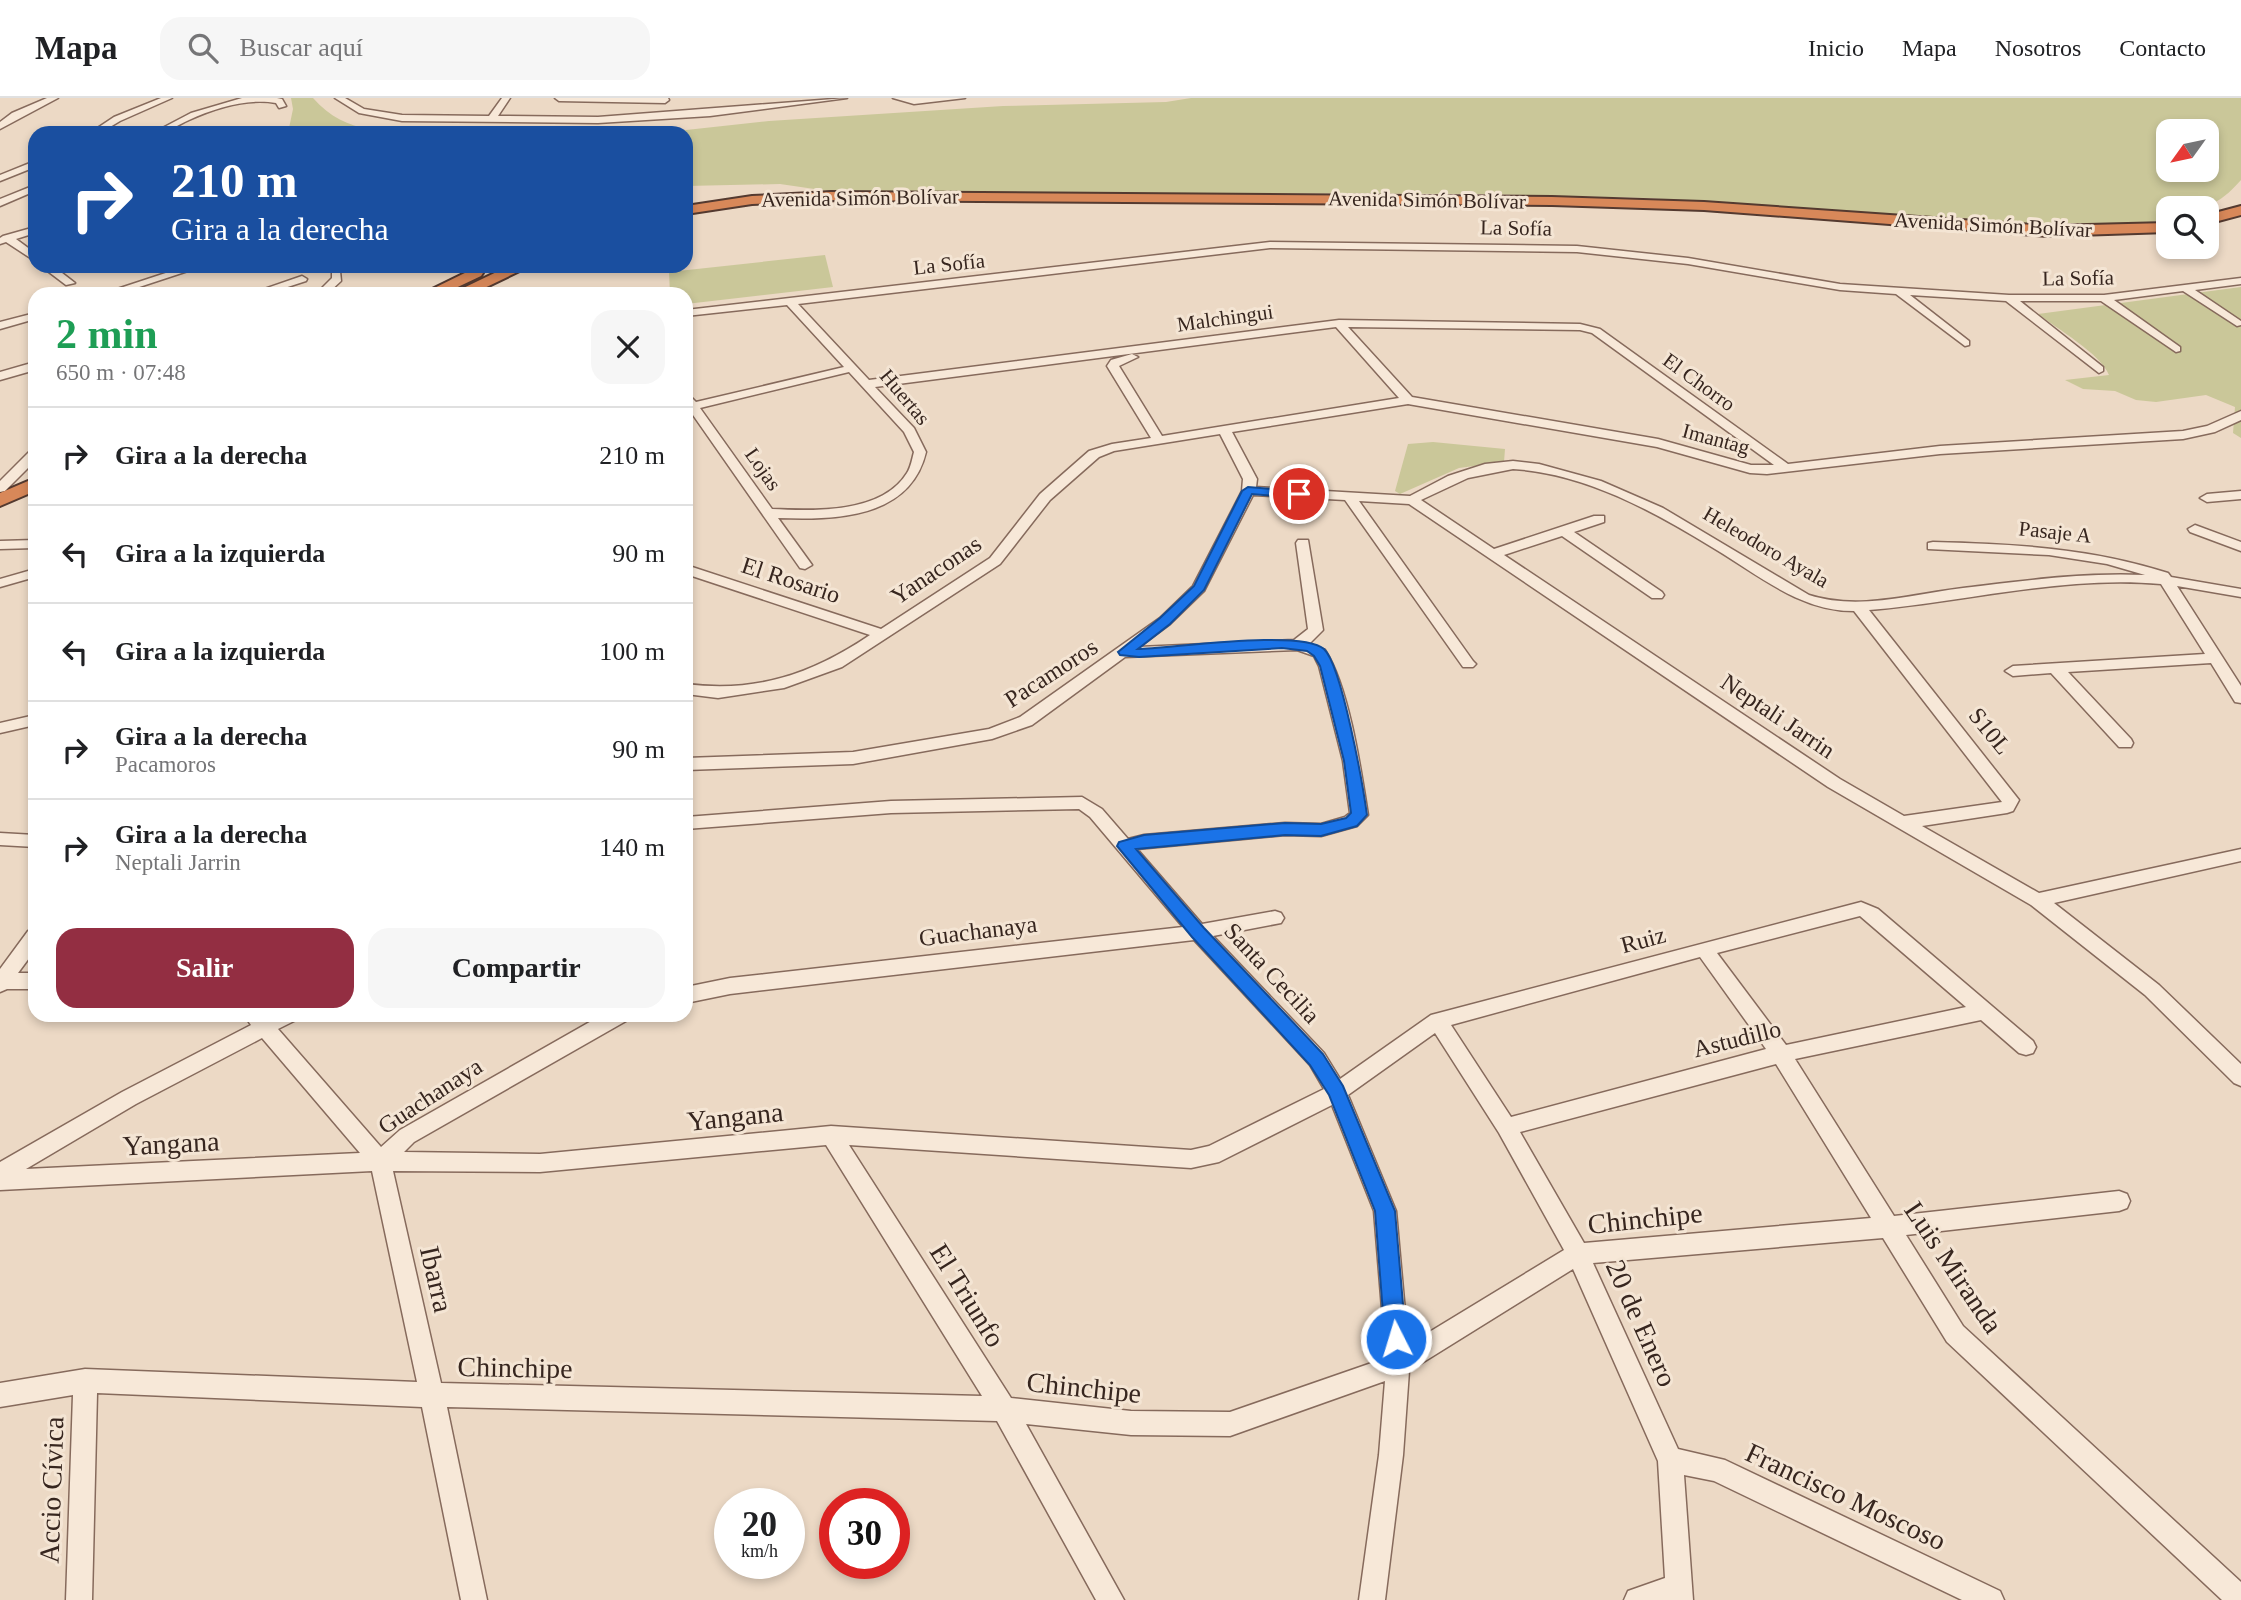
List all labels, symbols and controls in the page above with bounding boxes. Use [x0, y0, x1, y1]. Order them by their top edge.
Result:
search box [160, 17, 650, 80]
icon: search [184, 29, 222, 67]
text: Mapa [35, 30, 118, 66]
text: Buscar aquí [240, 33, 363, 62]
text: Inicio [1808, 35, 1864, 61]
text: Mapa [1902, 35, 1957, 61]
text: Nosotros [1995, 35, 2081, 61]
text: Contacto [2119, 35, 2206, 61]
north arrow [2156, 119, 2219, 182]
map controls [2156, 119, 2219, 259]
text: 210 m [171, 153, 298, 208]
icon: right [56, 154, 147, 245]
street label: Avenida Simón Bolívar [761, 184, 959, 212]
street label: Avenida Simón Bolívar [1328, 186, 1526, 214]
button: search [2156, 196, 2219, 259]
street label: Avenida Simón Bolívar [1894, 208, 2092, 242]
text: Gira a la derecha [171, 211, 389, 247]
street label: La Sofía [1480, 215, 1553, 241]
street label: La Sofía [912, 248, 987, 280]
street label: La Sofía [2042, 265, 2115, 291]
street label: Malchingui [1175, 299, 1275, 337]
button: close [591, 310, 665, 384]
text: 2 min [56, 311, 158, 357]
street label: El Chorro [1658, 348, 1740, 416]
text: 650 m · 07:48 [56, 360, 186, 385]
street label: Huertas [875, 364, 935, 430]
street label: Imantag [1680, 419, 1753, 460]
icon: right [56, 437, 94, 475]
text: Gira a la derecha [115, 441, 307, 470]
text: 210 m [599, 441, 665, 470]
street label: Lojas [740, 443, 786, 495]
pin [1269, 464, 1329, 524]
icon: arrive [1280, 475, 1318, 513]
street label: Heleodoro Ayala [1699, 501, 1834, 593]
street label: Pasaje A [2017, 516, 2093, 548]
street label: Yanaconas [886, 530, 986, 610]
icon: left [56, 535, 94, 573]
text: Gira a la izquierda [115, 539, 325, 568]
text: 90 m [612, 539, 665, 568]
street label: El Rosario [738, 552, 844, 608]
icon: left [56, 633, 94, 671]
street label: Pacamoros [1000, 633, 1102, 713]
text: Gira a la izquierda [115, 637, 325, 666]
text: 100 m [599, 637, 665, 666]
street label: Neptali Jarrin [1716, 669, 1840, 763]
street label: S10L [1964, 703, 2016, 759]
text: Gira a la derecha [115, 722, 307, 751]
icon: right [56, 731, 94, 769]
text: 90 m [612, 735, 665, 764]
text: Pacamoros [115, 752, 216, 777]
text: Gira a la derecha [115, 820, 307, 849]
icon: right [56, 829, 94, 867]
text: 140 m [599, 833, 665, 862]
text: Neptali Jarrin [115, 850, 241, 875]
street label: Guachanaya [918, 911, 1039, 951]
street label: Santa Cecilia [1219, 918, 1325, 1029]
street label: Ruiz [1618, 922, 1668, 958]
button: Salir [56, 928, 354, 1008]
button: Compartir [368, 928, 665, 1008]
street label: Astudillo [1691, 1016, 1783, 1062]
street label: Guachanaya [373, 1053, 487, 1139]
street label: Yangana [685, 1096, 785, 1137]
street label: Yangana [122, 1125, 221, 1162]
street label: Luis Miranda [1898, 1196, 2009, 1339]
street label: Chinchipe [1586, 1197, 1704, 1240]
street label: El Triunfo [924, 1238, 1011, 1353]
street label: Ibarra [414, 1243, 459, 1316]
street label: 20 de Enero [1600, 1255, 1683, 1391]
position arrow [1359, 1302, 1433, 1376]
street label: Chinchipe [457, 1351, 573, 1384]
street label: Chinchipe [1025, 1366, 1143, 1409]
street label: Accio Cívica [33, 1415, 70, 1564]
street label: Francisco Moscoso [1741, 1437, 1951, 1556]
speed limit sign: 30 [819, 1488, 910, 1579]
text: 20 [742, 1505, 777, 1544]
text: km/h [741, 1541, 778, 1561]

